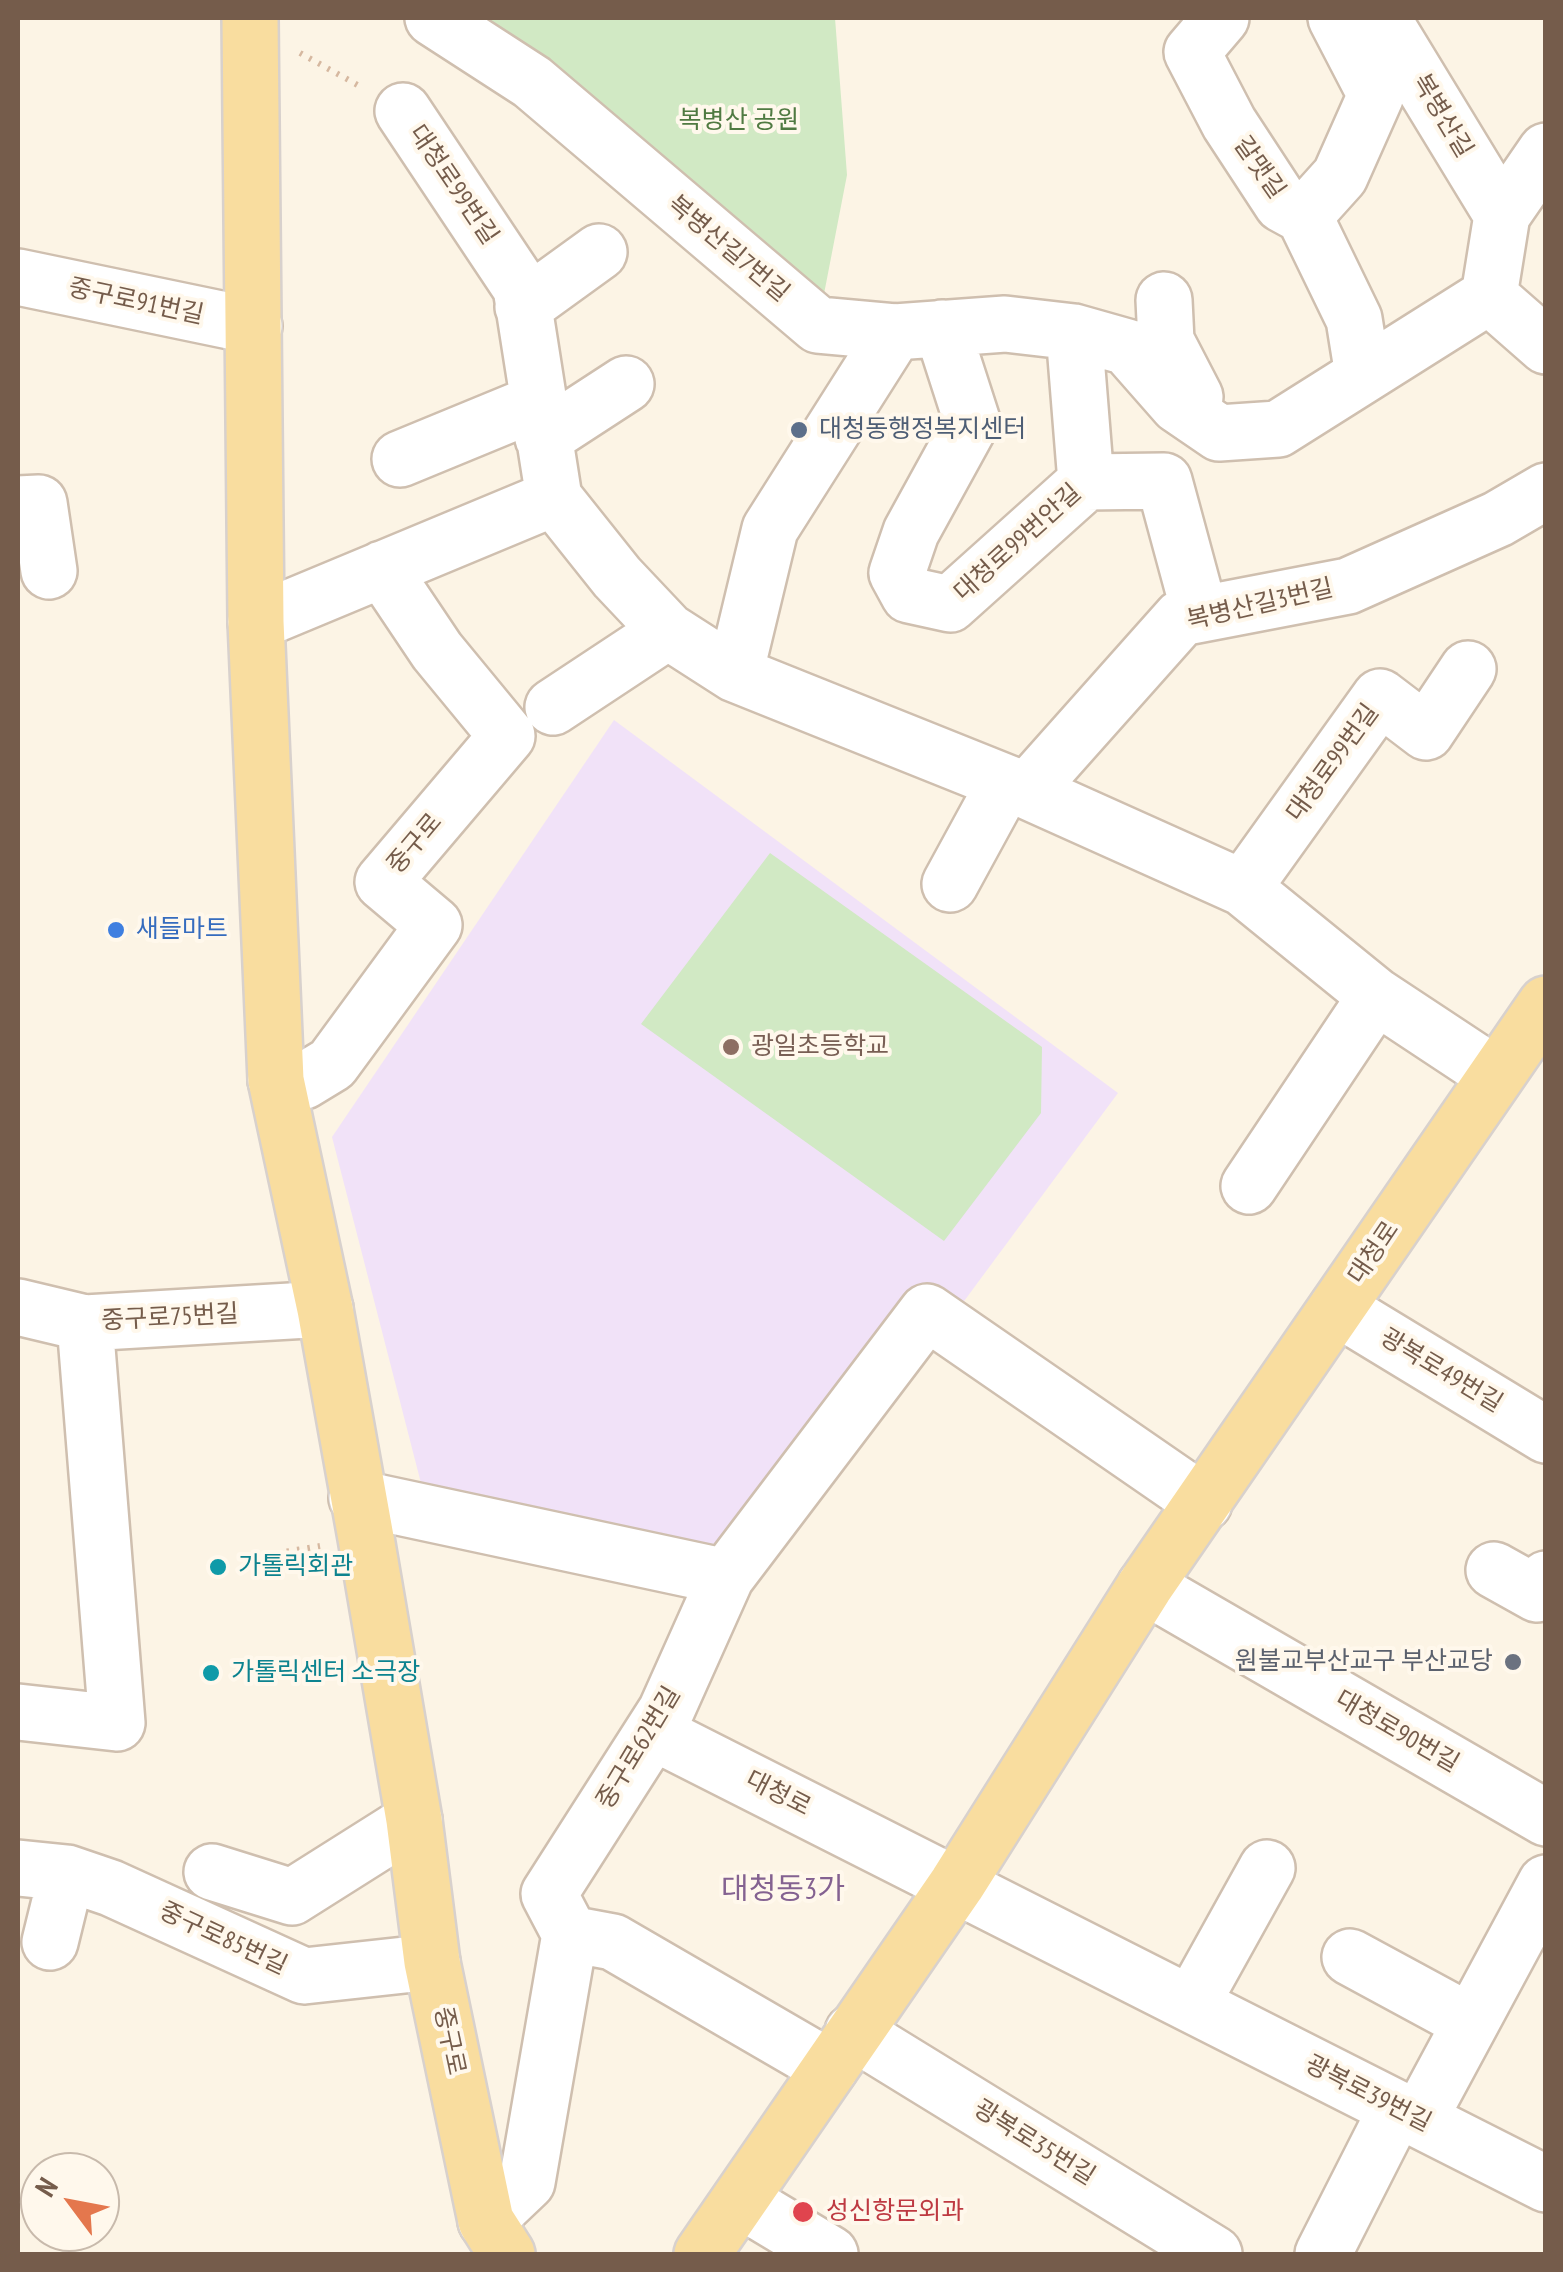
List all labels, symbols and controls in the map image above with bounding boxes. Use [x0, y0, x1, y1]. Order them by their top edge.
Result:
street label: 복병산길 [1405, 69, 1479, 163]
park label: 복병산 공원 [679, 106, 799, 136]
street label: 대청로99번길 [402, 120, 504, 250]
street label: 갈맷길 [1227, 131, 1291, 205]
street label: 복병산길7번길 [661, 190, 795, 308]
street label: 중구로91번길 [66, 273, 206, 331]
place label: 대청동행정복지센터 [819, 415, 1026, 445]
marker: 대청동행정복지센터 [788, 419, 810, 441]
street label: 대청로99번안길 [948, 478, 1088, 608]
street label: 복병산길3번길 [1184, 574, 1336, 636]
street label: 대청로99번길 [1280, 699, 1386, 827]
street label: 중구로 [381, 808, 449, 880]
place label: 새들마트 [136, 915, 228, 945]
marker: 새들마트 [105, 919, 127, 941]
place label: 광일초등학교 [751, 1032, 889, 1062]
marker: 광일초등학교 [720, 1036, 742, 1058]
street label: 대청로 [1342, 1216, 1406, 1290]
street label: 중구로75번길 [101, 1299, 239, 1337]
street label: 광복로49번길 [1374, 1323, 1508, 1419]
place label: 가톨릭회관 [238, 1552, 353, 1582]
marker: 가톨릭회관 [207, 1556, 229, 1578]
place label: 원불교부산교구 부산교당 [1235, 1647, 1493, 1677]
marker: 원불교부산교구 부산교당 [1502, 1651, 1524, 1673]
place label: 가톨릭센터 소극장 [231, 1658, 420, 1688]
marker: 가톨릭센터 소극장 [200, 1662, 222, 1684]
street label: 중구로62번길 [591, 1681, 687, 1815]
street label: 대청로90번길 [1330, 1685, 1464, 1779]
street label: 대청로 [740, 1765, 816, 1823]
district label: 대청동3가 [721, 1872, 845, 1908]
street label: 중구로85번길 [154, 1896, 292, 1982]
street label: 중구로 [427, 2004, 471, 2078]
street label: 광복로39번길 [1300, 2049, 1436, 2139]
street label: 광복로35번길 [968, 2094, 1100, 2192]
north arrow [20, 2152, 120, 2252]
text: N [26, 2171, 66, 2203]
place label: 성신항문외과 [826, 2197, 964, 2227]
marker: 성신항문외과 [790, 2199, 816, 2225]

